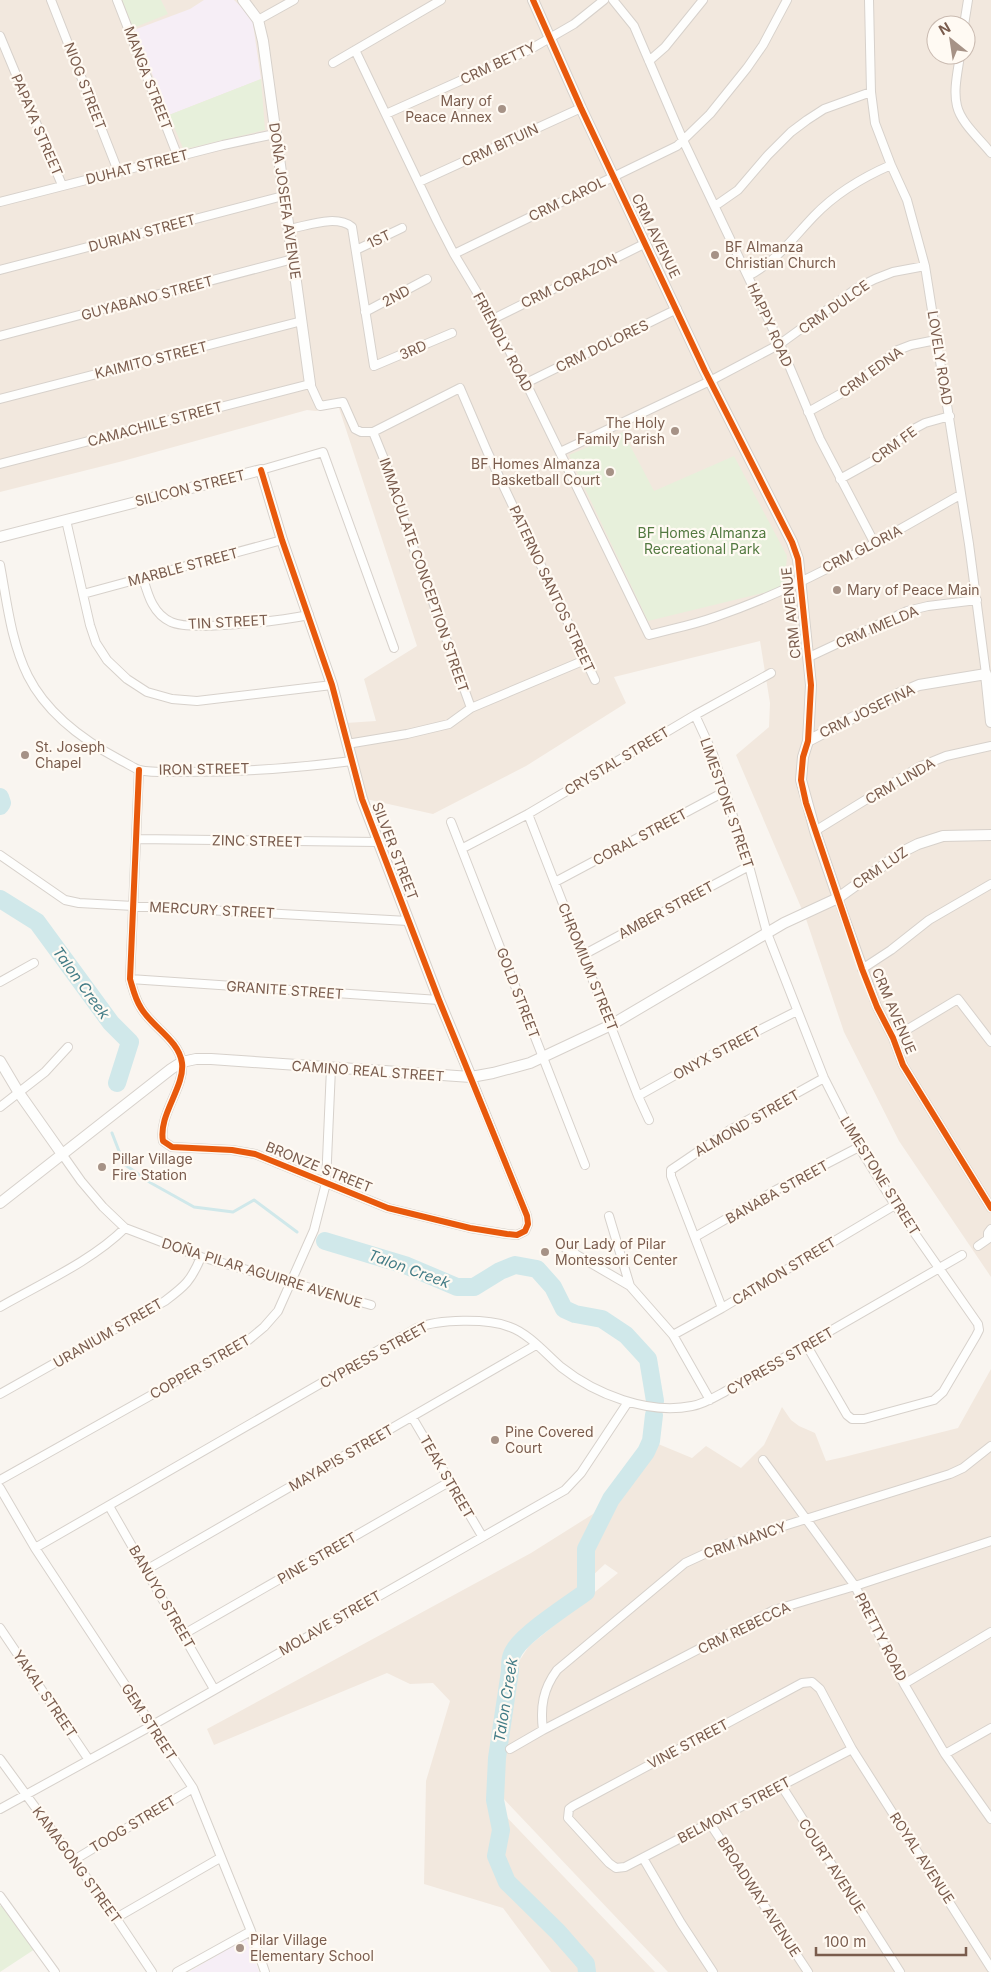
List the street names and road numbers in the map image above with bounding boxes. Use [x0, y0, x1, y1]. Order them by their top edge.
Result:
street label: MANGA STREET [121, 24, 176, 132]
street label: CRM BETTY [457, 37, 539, 87]
street label: NIOG STREET [61, 40, 110, 132]
street label: PAPAYA STREET [8, 71, 67, 178]
street label: CRM BITUIN [459, 119, 541, 170]
street label: DOÑA JOSEFA AVENUE [266, 122, 305, 280]
street label: DUHAT STREET [84, 146, 190, 187]
street label: CRM CAROL [526, 173, 608, 224]
street label: CRM AVENUE [629, 191, 684, 281]
street label: DURIAN STREET [86, 210, 197, 255]
street label: 1ST [364, 226, 393, 251]
street label: CRM CORAZON [518, 250, 620, 311]
street label: GUYABANO STREET [79, 272, 215, 323]
street label: CRM DULCE [795, 276, 872, 337]
street label: HAPPY ROAD [744, 280, 797, 370]
street label: 2ND [379, 281, 413, 310]
street label: FRIENDLY ROAD [470, 289, 537, 394]
street label: LOVELY ROAD [925, 309, 956, 407]
street label: CRM DOLORES [553, 316, 651, 375]
street label: 3RD [397, 336, 429, 363]
street label: KAIMITO STREET [93, 337, 209, 382]
street label: CRM EDNA [836, 343, 906, 400]
street label: CAMACHILE STREET [86, 397, 224, 450]
street label: CRM FE [867, 422, 920, 467]
street label: IMMACULATE CONCEPTION STREET [376, 455, 473, 694]
street label: SILICON STREET [133, 466, 247, 509]
street label: PATERNO SANTOS STREET [506, 503, 599, 675]
street label: CRM GLORIA [819, 521, 905, 576]
street label: MARBLE STREET [126, 544, 240, 589]
street label: CRM AVENUE [777, 566, 804, 660]
street label: CRM IMELDA [833, 601, 921, 652]
street label: TIN STREET [187, 611, 268, 632]
street label: CRM JOSEFINA [816, 680, 918, 741]
street label: CRYSTAL STREET [561, 722, 672, 799]
street label: LIMESTONE STREET [697, 735, 758, 870]
street label: CRM LINDA [862, 754, 938, 807]
street label: IRON STREET [158, 759, 250, 778]
street label: SILVER STREET [369, 799, 422, 902]
street label: CORAL STREET [590, 805, 690, 869]
street label: ZINC STREET [212, 831, 302, 850]
street label: CRM LUZ [849, 843, 911, 892]
street label: AMBER STREET [615, 877, 716, 942]
street label: MERCURY STREET [149, 898, 275, 921]
street label: CHROMIUM STREET [555, 900, 622, 1033]
street label: GOLD STREET [493, 945, 544, 1041]
street label: CRM AVENUE [869, 965, 920, 1056]
street label: GRANITE STREET [226, 977, 344, 1002]
street label: ONYX STREET [670, 1022, 764, 1083]
street label: CAMINO REAL STREET [291, 1057, 445, 1084]
street label: ALMOND STREET [691, 1086, 802, 1160]
street label: LIMESTONE STREET [837, 1113, 924, 1238]
street label: BRONZE STREET [263, 1137, 375, 1196]
street label: BANABA STREET [722, 1156, 831, 1227]
street label: CATMON STREET [729, 1233, 839, 1308]
street label: DOÑA PILAR AGUIRRE AVENUE [160, 1234, 364, 1311]
street label: URANIUM STREET [50, 1294, 165, 1371]
street label: CYPRESS STREET [317, 1318, 431, 1391]
street label: CYPRESS STREET [723, 1323, 836, 1398]
street label: COPPER STREET [147, 1331, 253, 1402]
street label: MAYAPIS STREET [285, 1421, 396, 1494]
street label: TEAK STREET [417, 1432, 478, 1521]
street label: CRM NANCY [701, 1517, 789, 1562]
street label: PINE STREET [274, 1528, 359, 1587]
street label: BANUYO STREET [126, 1542, 199, 1651]
street label: MOLAVE STREET [276, 1586, 384, 1659]
street label: PRETTY ROAD [852, 1590, 911, 1684]
street label: CRM REBECCA [695, 1598, 793, 1657]
street label: YAKAL STREET [10, 1647, 81, 1741]
street label: GEM STREET [118, 1680, 181, 1763]
street label: VINE STREET [644, 1715, 731, 1772]
street label: BELMONT STREET [674, 1773, 793, 1846]
street label: TOOG STREET [87, 1791, 179, 1856]
street label: KAMAGONG STREET [29, 1803, 125, 1926]
street label: ROYAL AVENUE [887, 1809, 958, 1907]
street label: COURT AVENUE [795, 1815, 869, 1916]
street label: BROADWAY AVENUE [714, 1834, 805, 1960]

